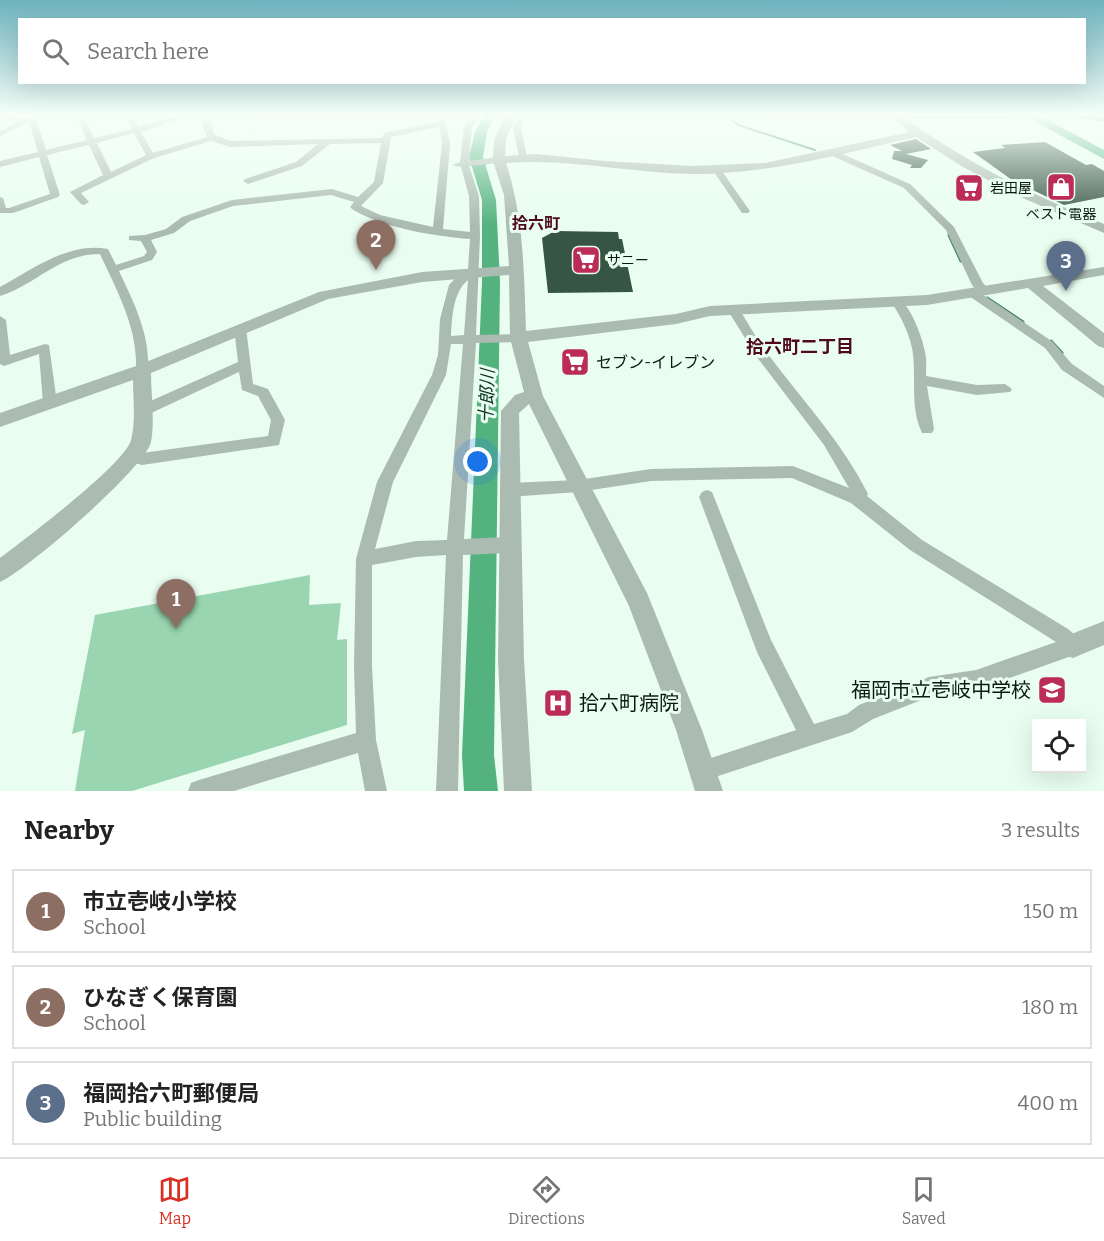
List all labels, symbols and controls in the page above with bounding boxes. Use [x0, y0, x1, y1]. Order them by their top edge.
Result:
search box [18, 18, 1086, 84]
icon: search [39, 35, 72, 68]
text: Search here [87, 38, 209, 65]
shop icon: ベスト電器 [1045, 171, 1077, 203]
supermarket icon: 岩田屋 [953, 172, 985, 204]
place label: 岩田屋 [990, 180, 1032, 197]
place label: ベスト電器 [1026, 206, 1096, 223]
district label: 拾六町 [512, 214, 560, 233]
pin: 2 [356, 220, 395, 270]
pin: 3 [1046, 242, 1086, 291]
supermarket icon: サニー [570, 244, 602, 276]
place label: サニー [607, 252, 649, 269]
district label: 拾六町二丁目 [746, 336, 854, 358]
supermarket icon: セブン-イレブン [559, 346, 591, 378]
place label: セブン-イレブン [596, 353, 715, 372]
water label: 十郎川 [475, 367, 499, 423]
your location [463, 447, 492, 476]
pin: 1 [156, 580, 195, 629]
school or university icon: 福岡市立壱岐中学校 [1036, 674, 1068, 706]
place label: 福岡市立壱岐中学校 [851, 678, 1031, 702]
hospital icon: 拾六町病院 [542, 687, 574, 719]
place label: 拾六町病院 [579, 691, 679, 715]
map controls [1032, 719, 1086, 773]
button: locate [1032, 719, 1086, 773]
text: Nearby [24, 815, 114, 846]
text: 3 results [1001, 818, 1080, 842]
text: 市立壱岐小学校 [83, 888, 237, 915]
text: 1 [41, 899, 50, 923]
text: 150 m [1023, 899, 1078, 923]
text: School [83, 915, 146, 939]
text: ひなぎく保育園 [83, 984, 237, 1011]
text: 2 [40, 995, 51, 1019]
text: 180 m [1022, 995, 1078, 1019]
text: School [83, 1011, 146, 1035]
text: 福岡拾六町郵便局 [83, 1080, 259, 1107]
text: 3 [40, 1091, 51, 1115]
text: 400 m [1018, 1091, 1078, 1115]
text: Public building [83, 1107, 222, 1131]
tab: Map [158, 1173, 191, 1228]
tab: Directions [508, 1173, 585, 1228]
tab: Saved [902, 1173, 946, 1228]

